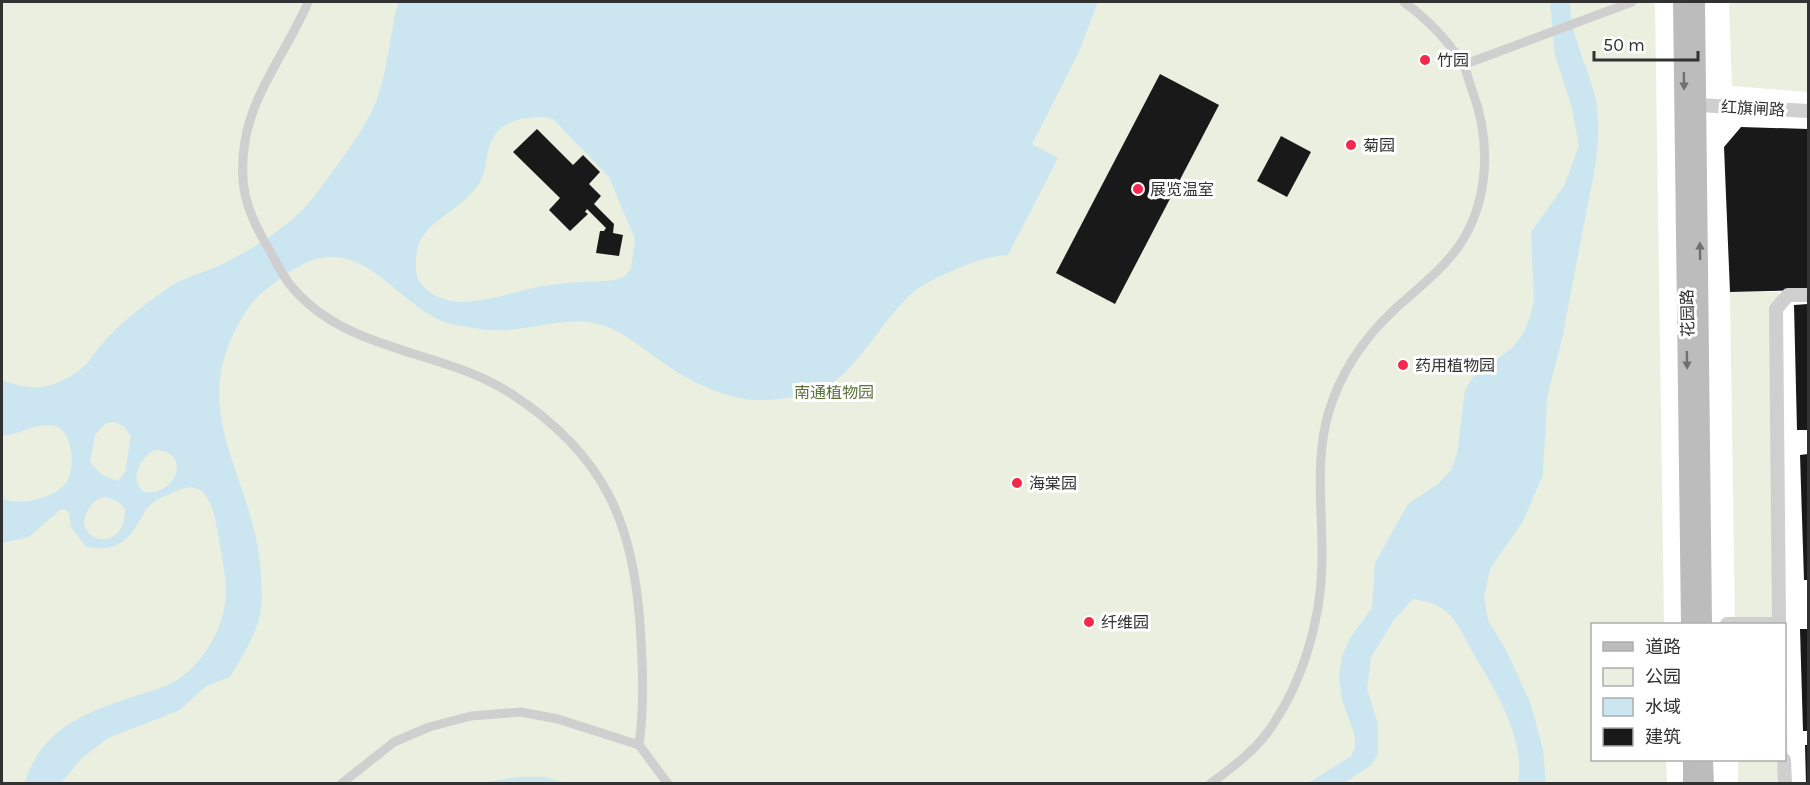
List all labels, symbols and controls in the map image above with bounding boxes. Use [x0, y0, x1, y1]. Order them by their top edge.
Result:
scale bar [1594, 24, 1698, 62]
text: 50 m [1603, 34, 1645, 56]
place label: 竹园 [1437, 51, 1469, 70]
marker: 竹园 [1418, 53, 1432, 67]
one-way arrow [1679, 71, 1689, 90]
street label: 红旗闸路 [1721, 97, 1785, 120]
place label: 菊园 [1363, 136, 1395, 155]
marker: 菊园 [1344, 138, 1358, 152]
place label: 展览温室 [1150, 180, 1214, 199]
marker: 展览温室 [1131, 182, 1145, 196]
one-way arrow [1695, 242, 1705, 261]
street label: 花园路 [1678, 289, 1697, 337]
one-way arrow [1682, 350, 1692, 369]
place label: 药用植物园 [1415, 356, 1495, 375]
marker: 药用植物园 [1396, 358, 1410, 372]
park label: 南通植物园 [794, 383, 874, 402]
place label: 海棠园 [1029, 474, 1077, 493]
marker: 海棠园 [1010, 476, 1024, 490]
place label: 纤维园 [1101, 613, 1149, 632]
marker: 纤维园 [1082, 615, 1096, 629]
legend [1591, 623, 1786, 761]
text: 道路 [1645, 636, 1681, 658]
text: 公园 [1645, 666, 1681, 688]
text: 水域 [1645, 696, 1681, 718]
text: 建筑 [1645, 726, 1681, 748]

